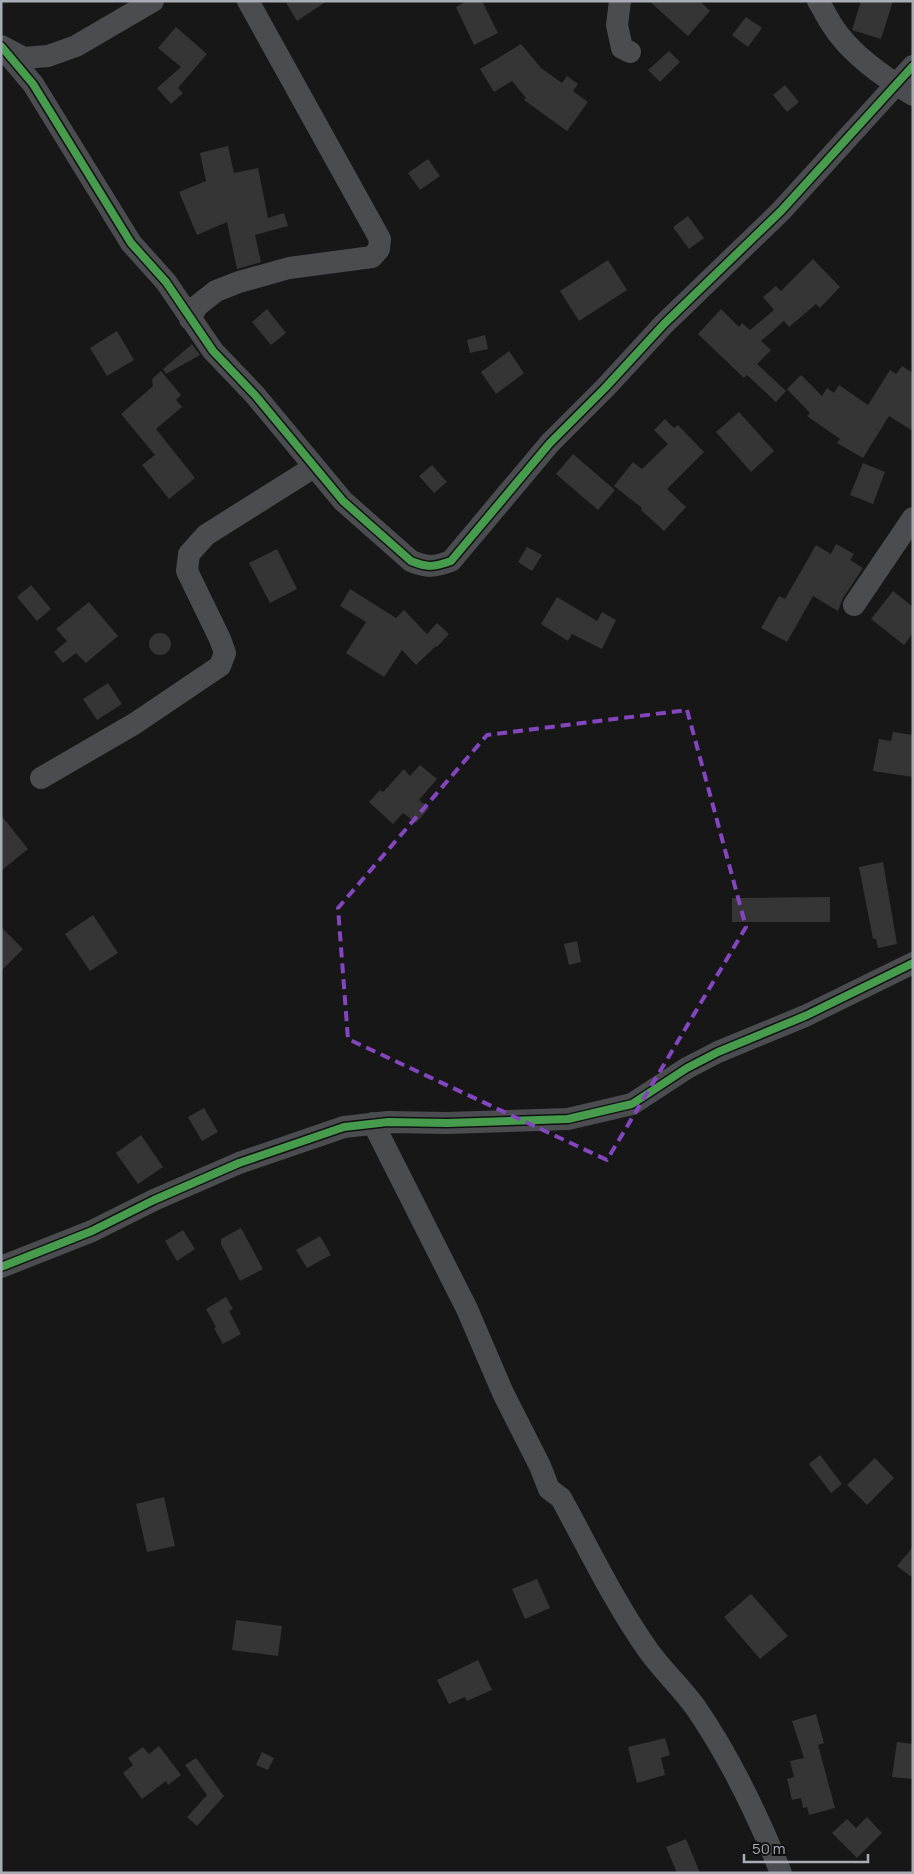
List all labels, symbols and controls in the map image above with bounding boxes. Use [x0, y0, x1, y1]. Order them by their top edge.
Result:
scale bar [744, 1832, 868, 1864]
text: 50 m [752, 1838, 786, 1859]

